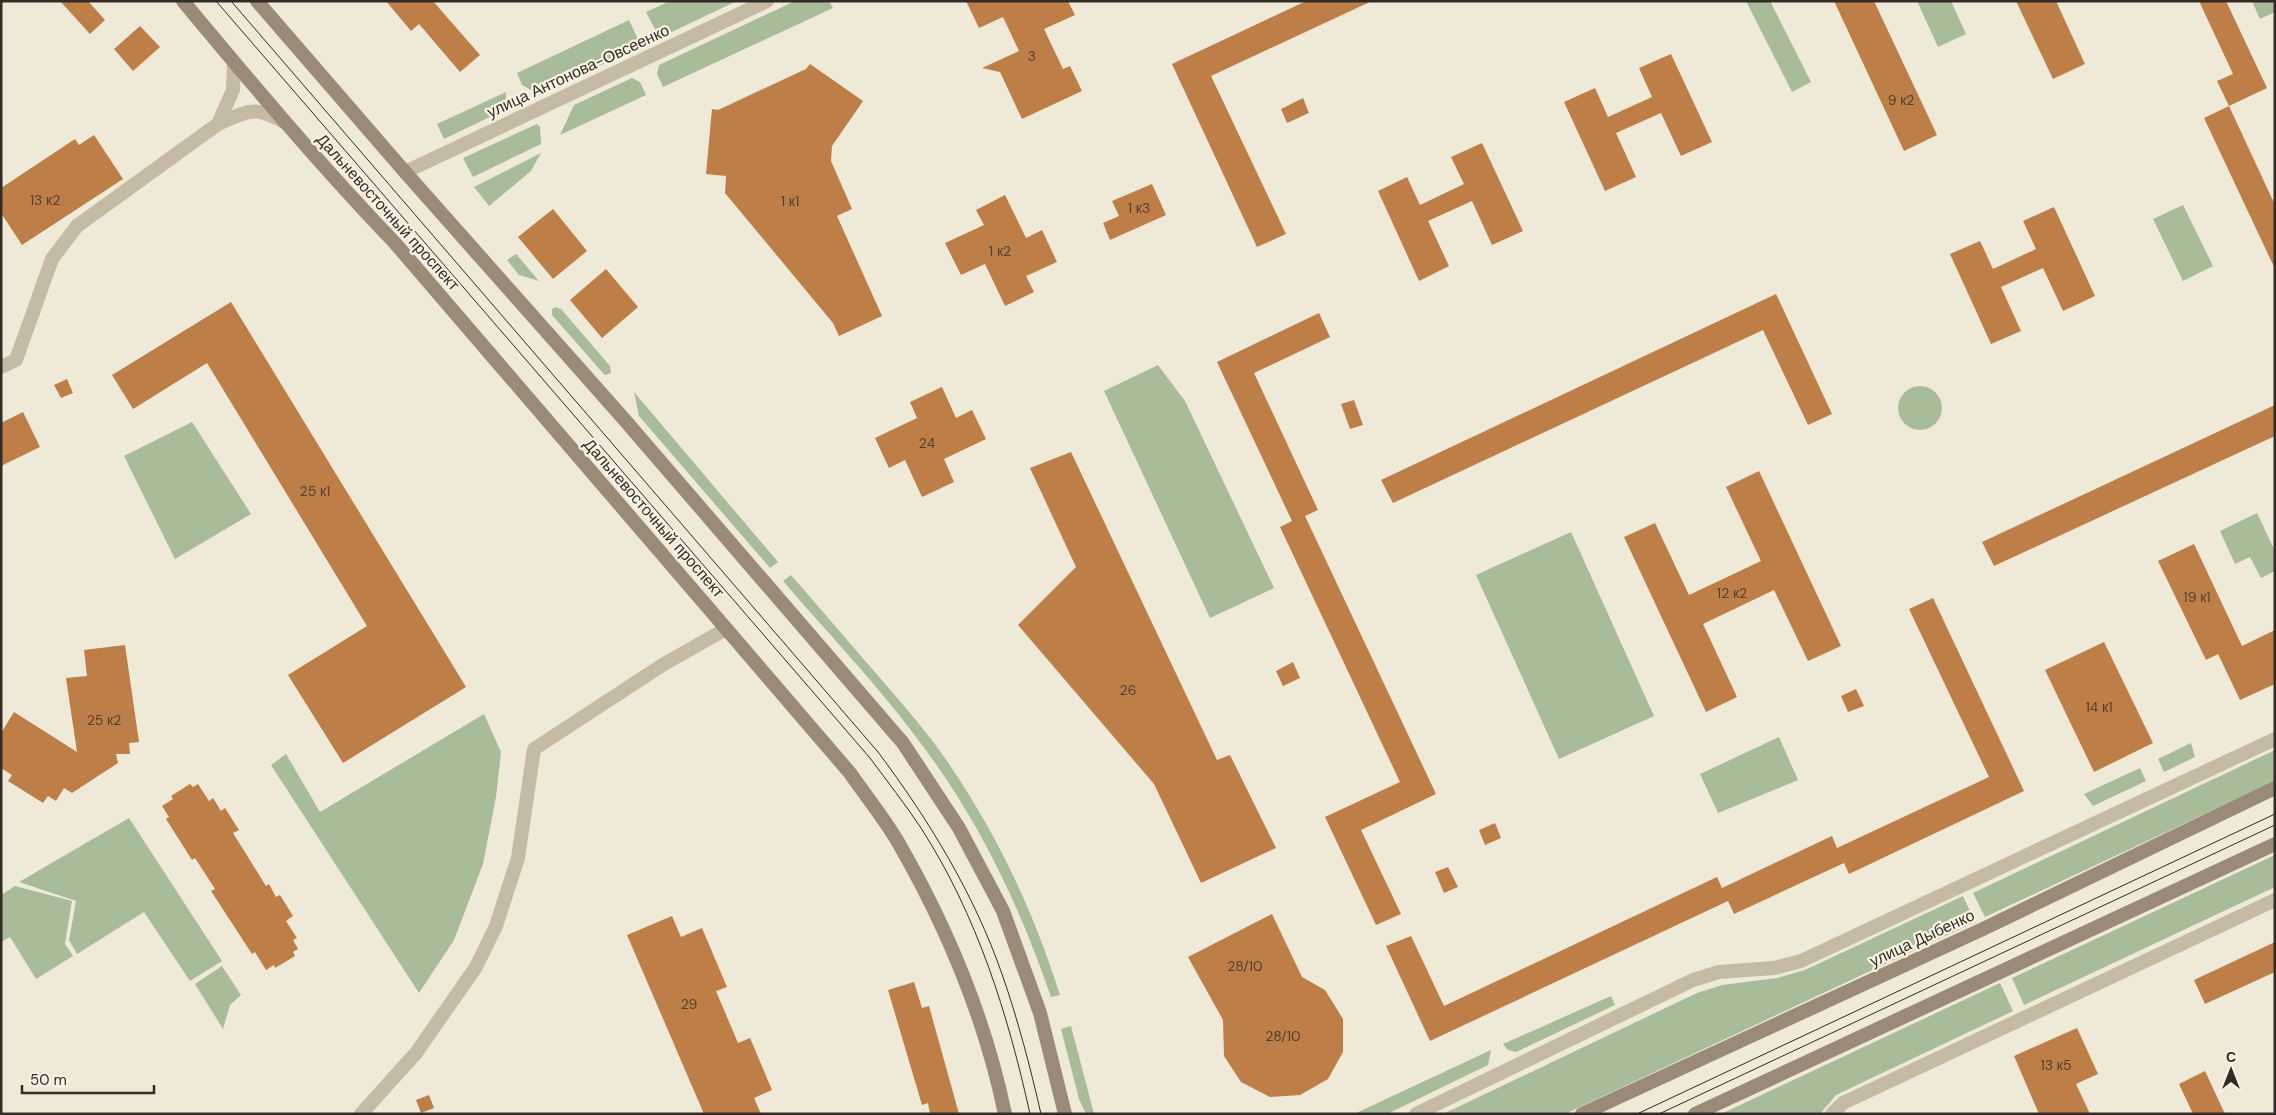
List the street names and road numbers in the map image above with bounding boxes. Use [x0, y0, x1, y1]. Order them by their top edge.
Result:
street label: улица Антонова-Овсеенко [483, 19, 673, 123]
street label: Дальневосточный проспект [312, 129, 465, 295]
street label: Дальневосточный проспект [579, 434, 729, 603]
street label: улица Дыбенко [1866, 904, 1978, 971]

